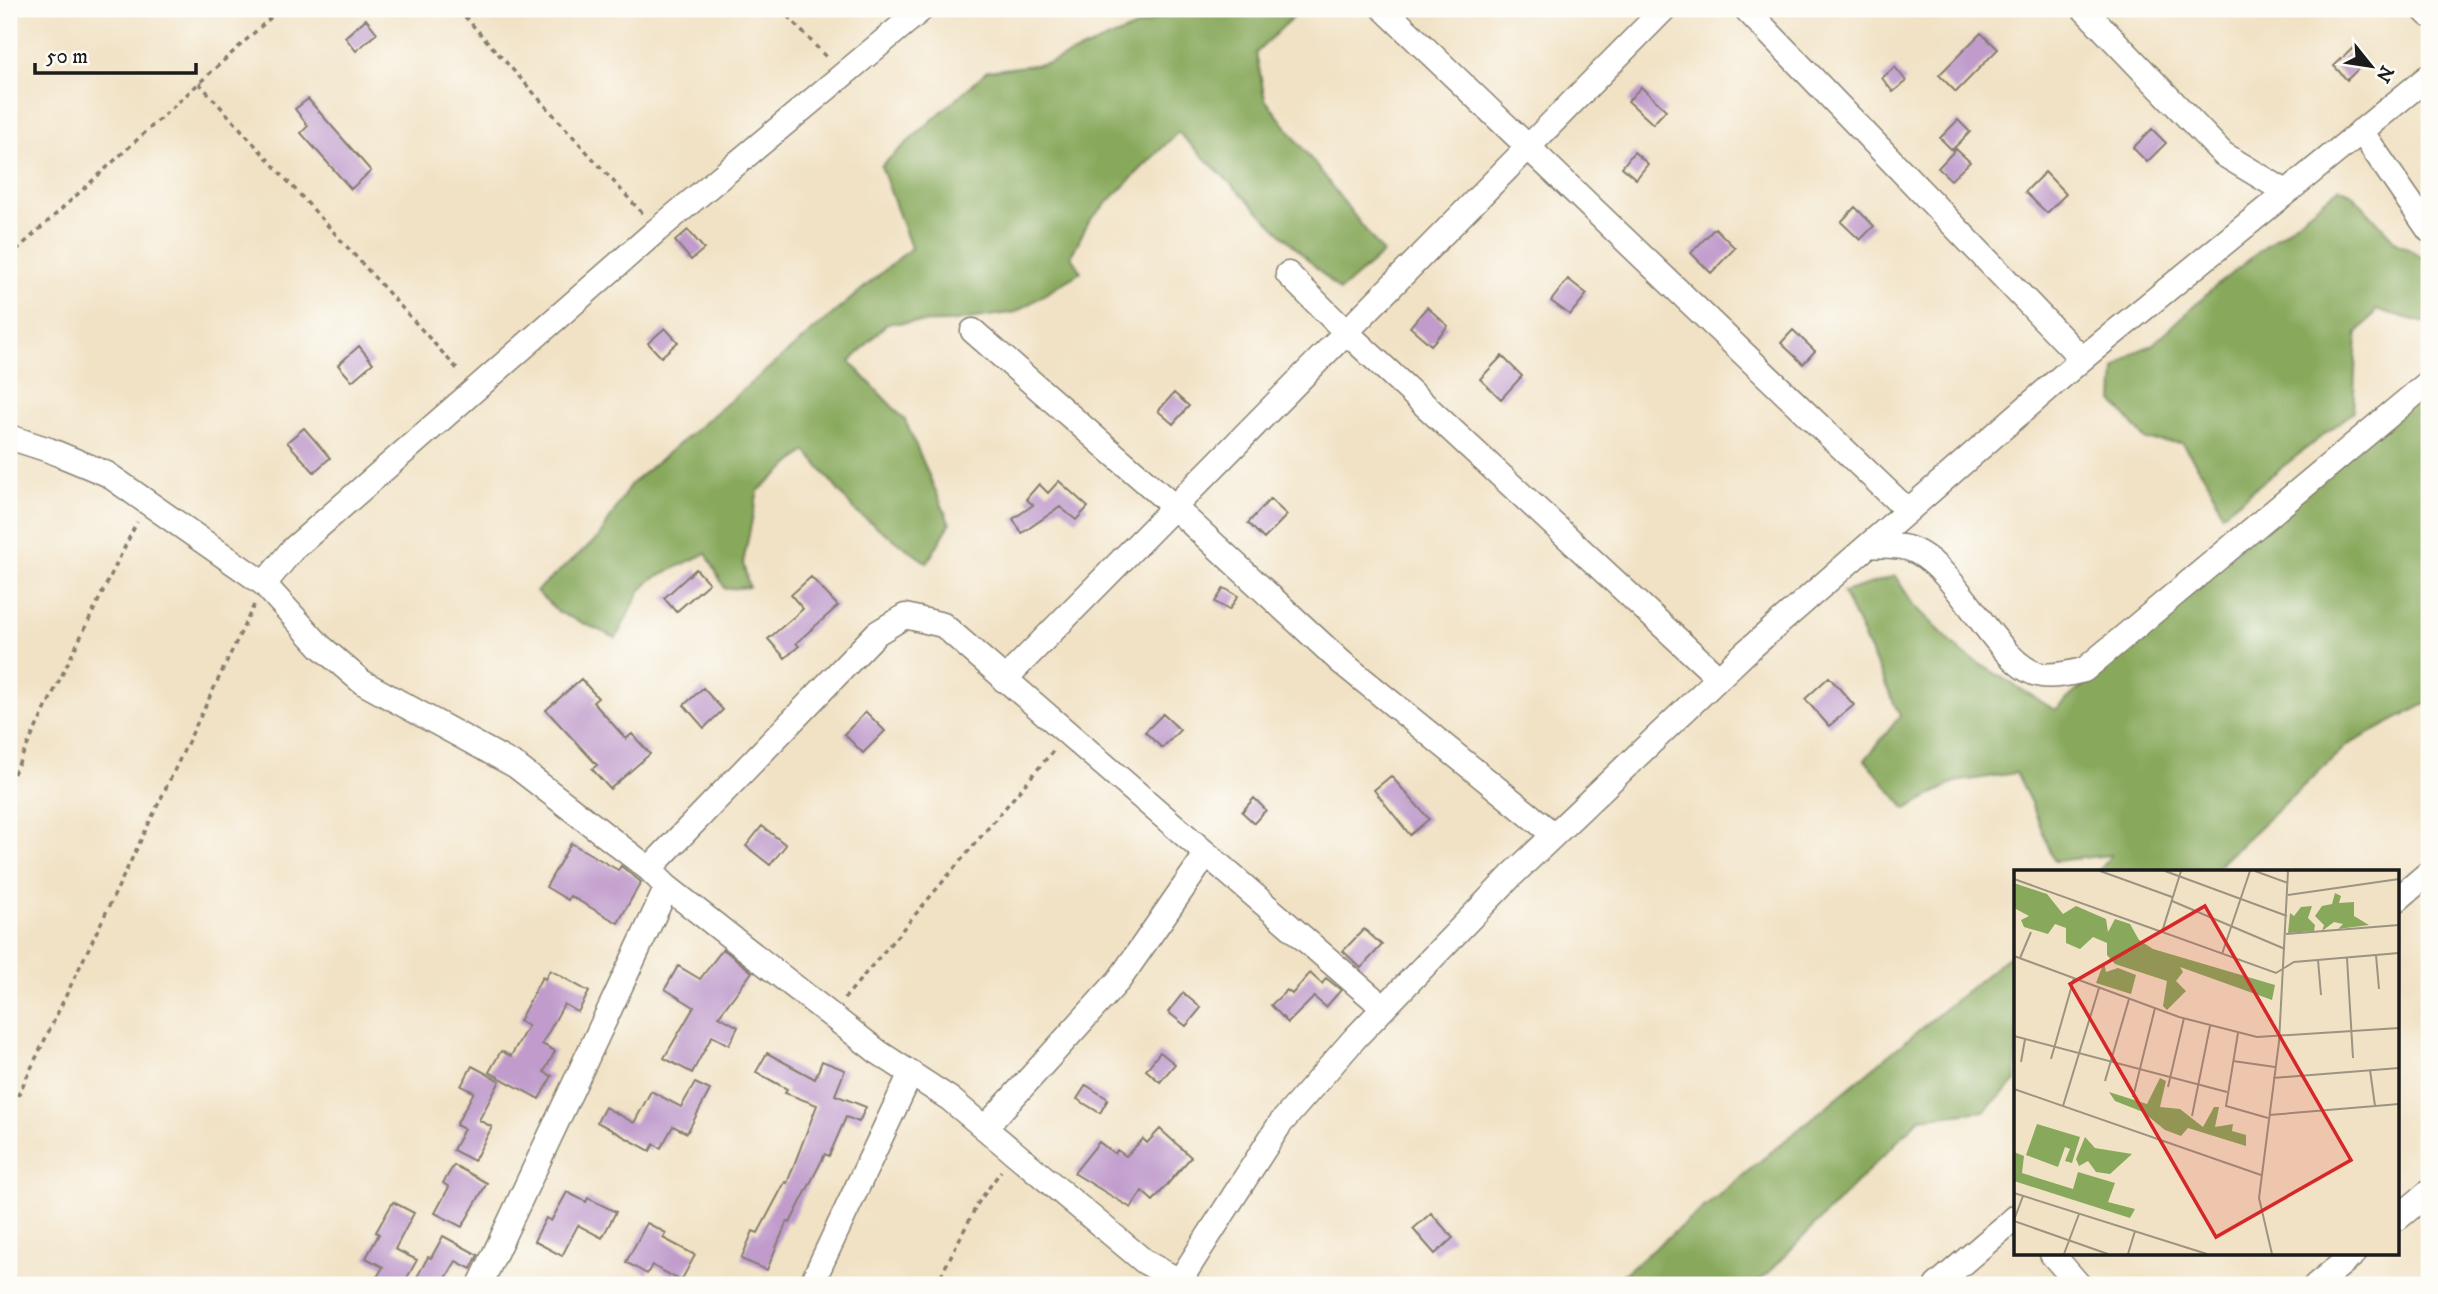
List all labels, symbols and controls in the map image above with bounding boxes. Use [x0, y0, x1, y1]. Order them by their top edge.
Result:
scale bar [35, 32, 196, 76]
north arrow [2336, 32, 2406, 102]
text: 50 m [46, 44, 88, 70]
text: N [2370, 61, 2398, 87]
inset map [2014, 870, 2400, 1256]

